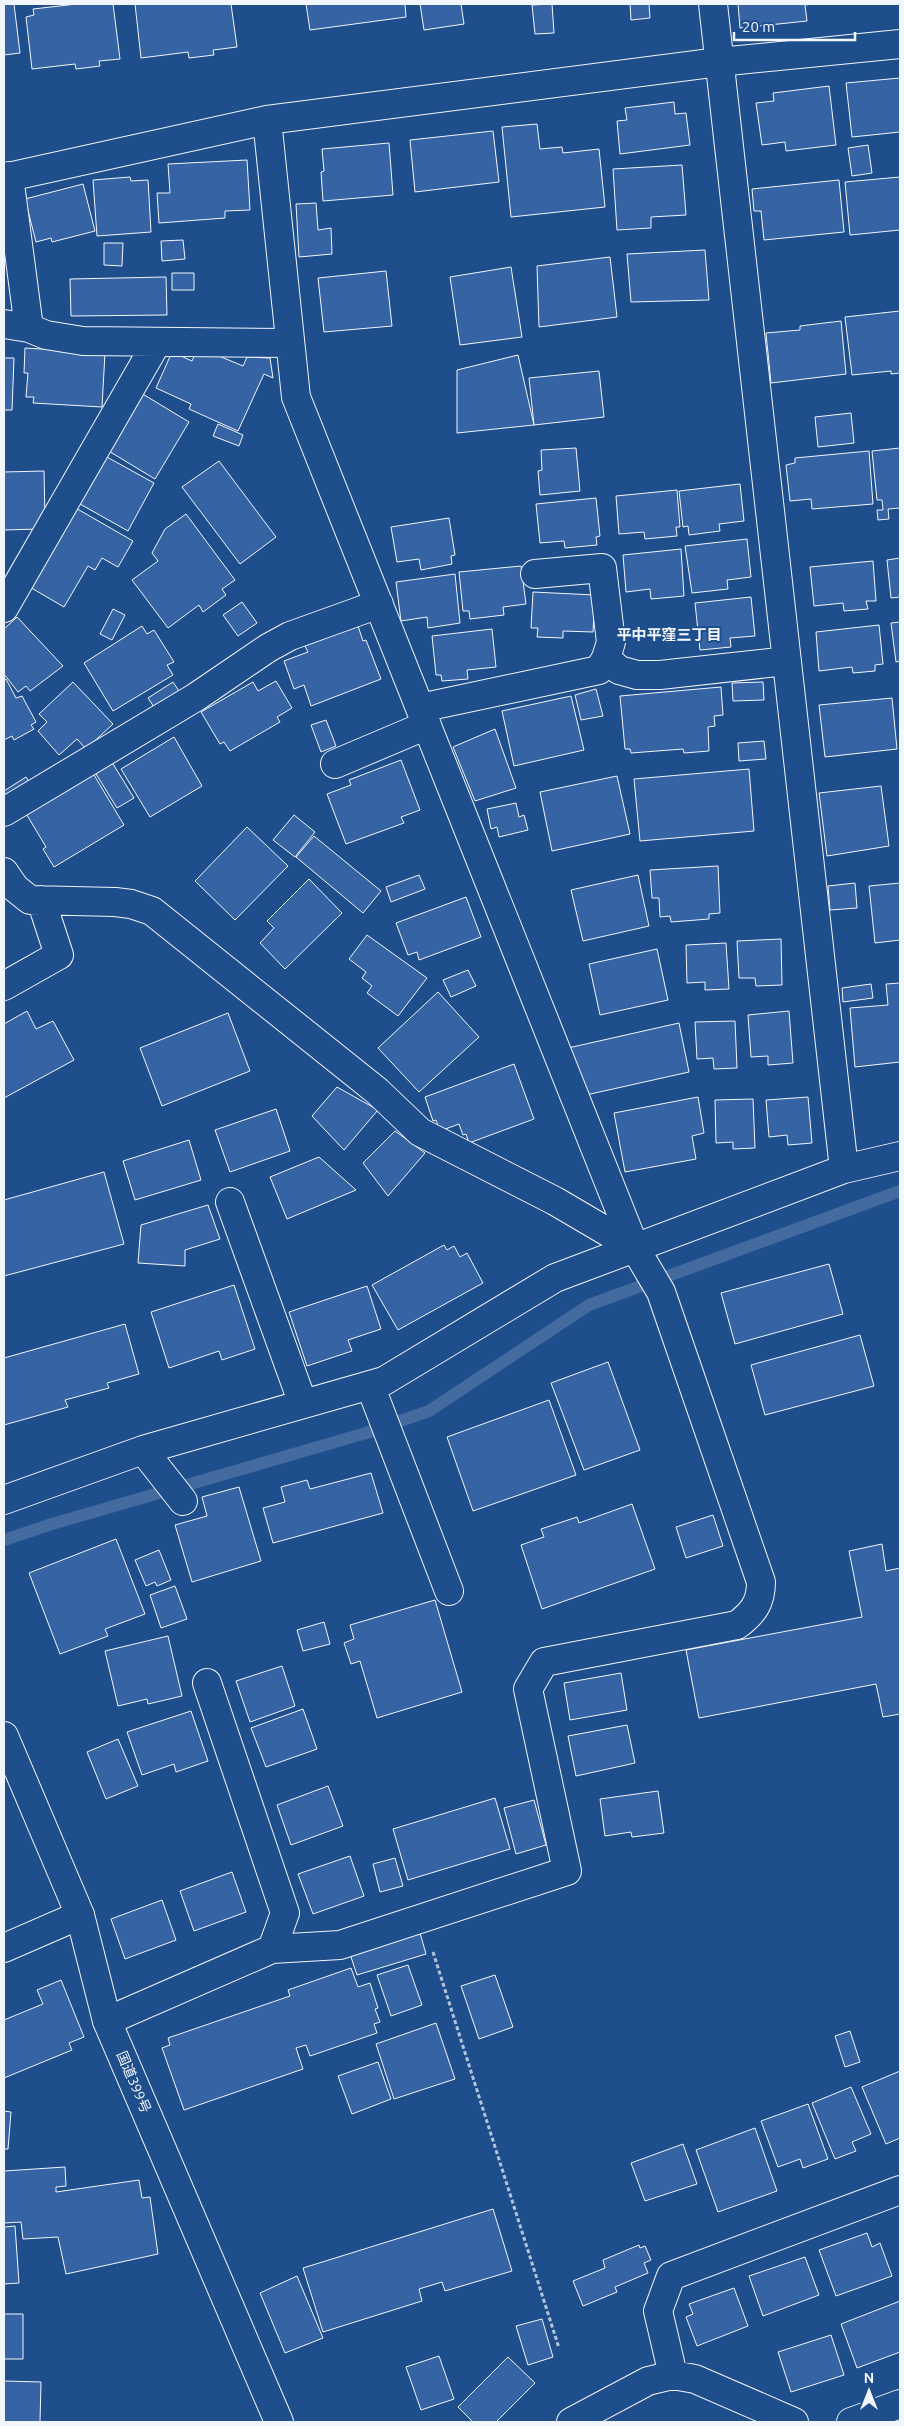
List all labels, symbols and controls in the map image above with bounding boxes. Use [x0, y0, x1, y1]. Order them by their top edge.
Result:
scale bar [734, 10, 855, 42]
text: 20 m [742, 18, 775, 35]
district label: 平中平窪三丁目 [616, 626, 722, 643]
street label: 国道399号 [114, 2049, 154, 2115]
north arrow [844, 2366, 894, 2416]
text: N [864, 2370, 874, 2386]

